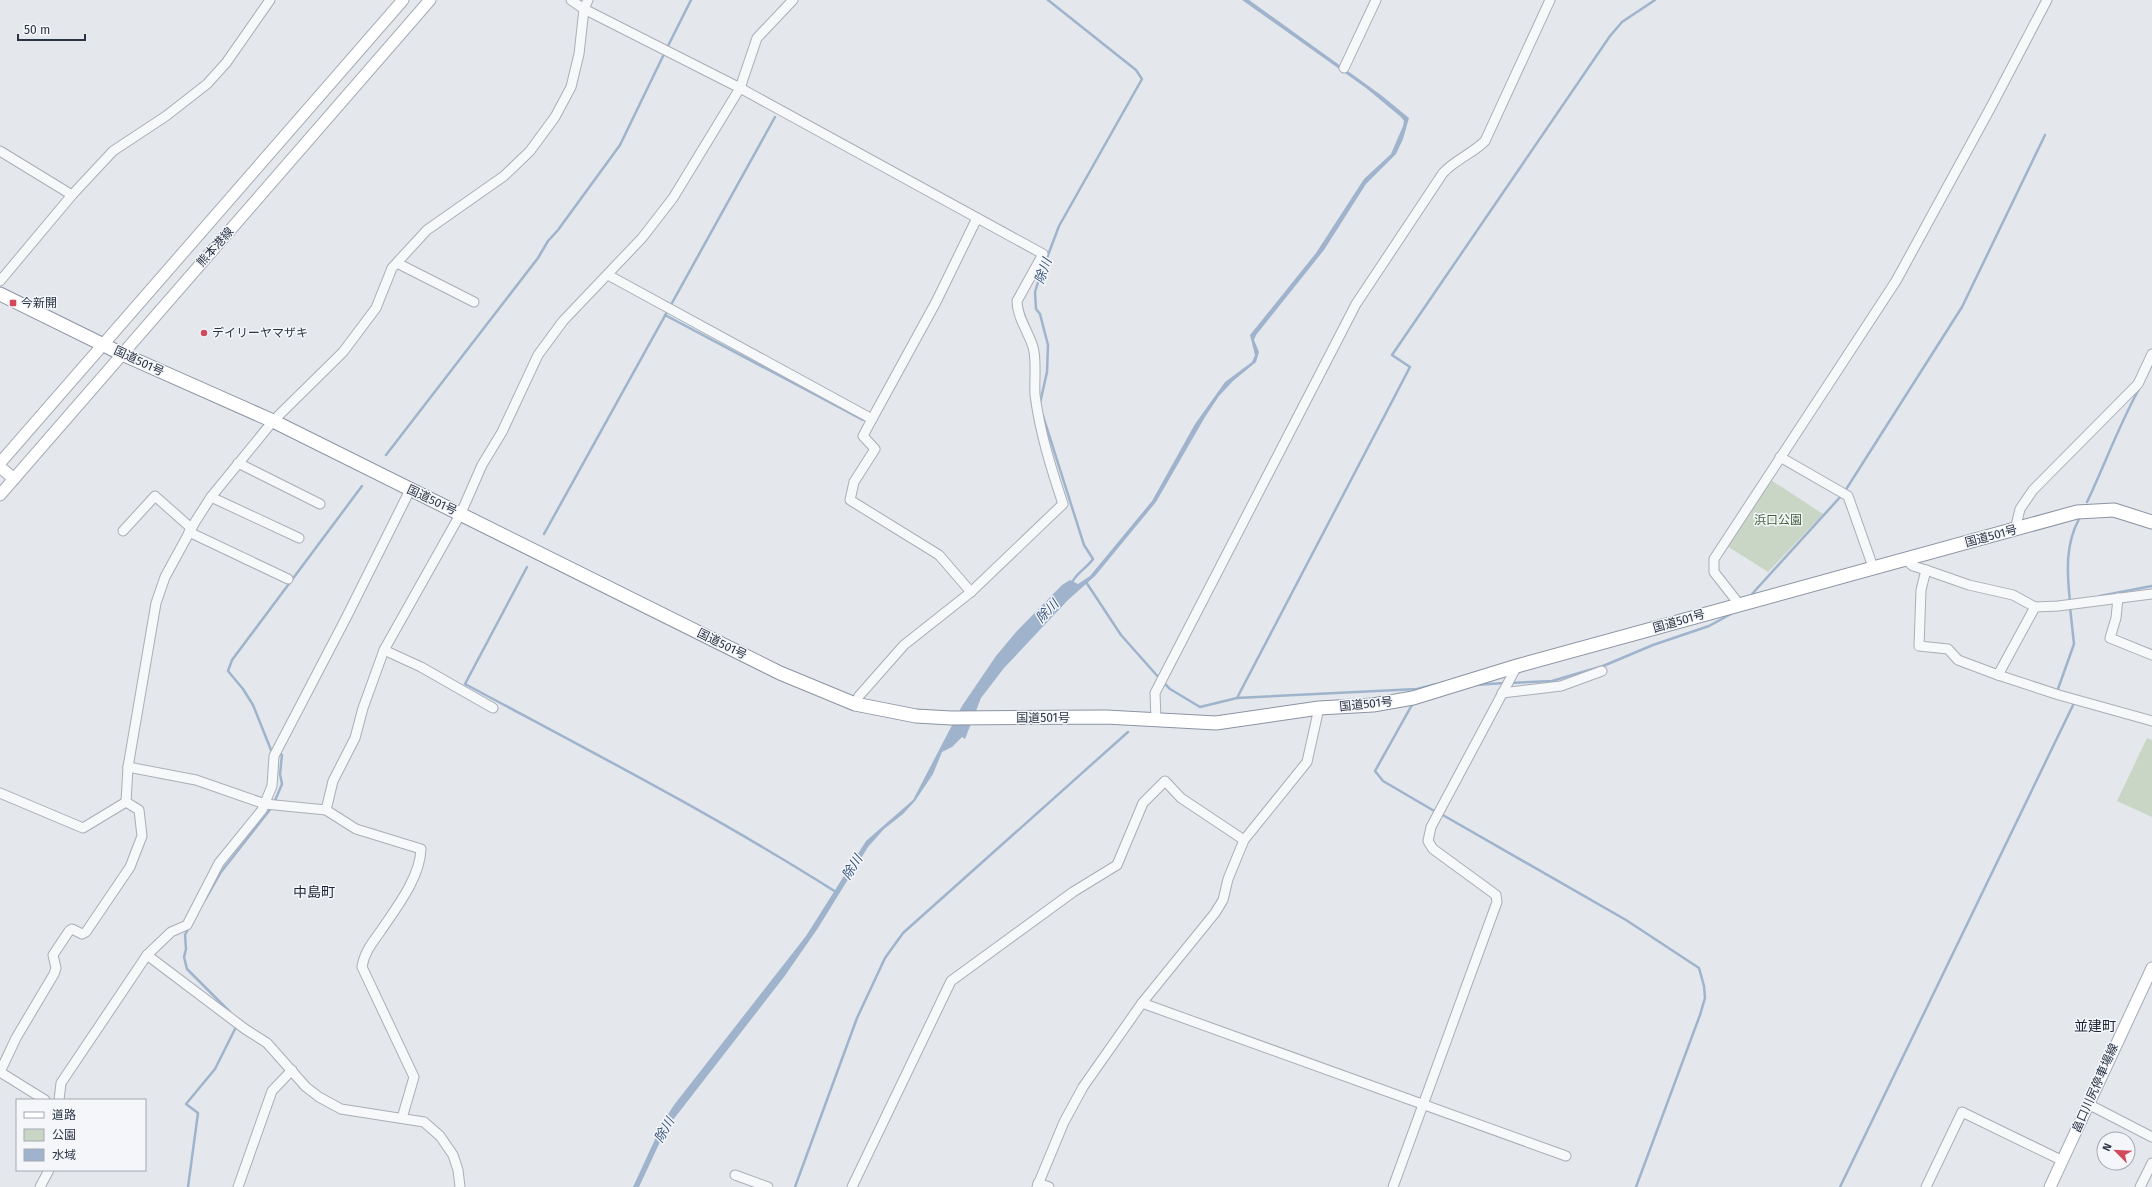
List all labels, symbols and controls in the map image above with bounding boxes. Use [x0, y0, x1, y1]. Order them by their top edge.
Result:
scale bar [18, 16, 85, 42]
text: 50 m [24, 23, 50, 37]
street label: 熊本港線 [194, 224, 236, 270]
water label: 除川 [1032, 254, 1055, 286]
place label: 今新開 [21, 296, 57, 310]
marker: 今新開 [8, 298, 18, 308]
place label: デイリーヤマザキ [212, 326, 308, 340]
marker: デイリーヤマザキ [199, 328, 209, 338]
street label: 国道501号 [112, 343, 166, 379]
street label: 国道501号 [405, 482, 459, 518]
park label: 浜口公園 [1754, 513, 1802, 527]
street label: 国道501号 [1963, 522, 2019, 550]
water label: 除川 [1033, 595, 1063, 626]
street label: 国道501号 [1651, 607, 1707, 635]
street label: 国道501号 [695, 626, 749, 662]
street label: 国道501号 [1339, 694, 1393, 714]
street label: 国道501号 [1016, 711, 1070, 725]
water label: 除川 [839, 850, 866, 882]
district label: 中島町 [293, 884, 335, 901]
district label: 並建町 [2074, 1018, 2116, 1035]
street label: 畠口川尻停車場線 [2069, 1041, 2121, 1135]
legend [16, 1099, 146, 1171]
text: 道路 [52, 1108, 76, 1122]
water label: 除川 [651, 1113, 678, 1145]
text: 公園 [52, 1128, 76, 1142]
north arrow [2096, 1131, 2136, 1171]
text: N [2100, 1141, 2115, 1153]
text: 水域 [52, 1148, 76, 1162]

